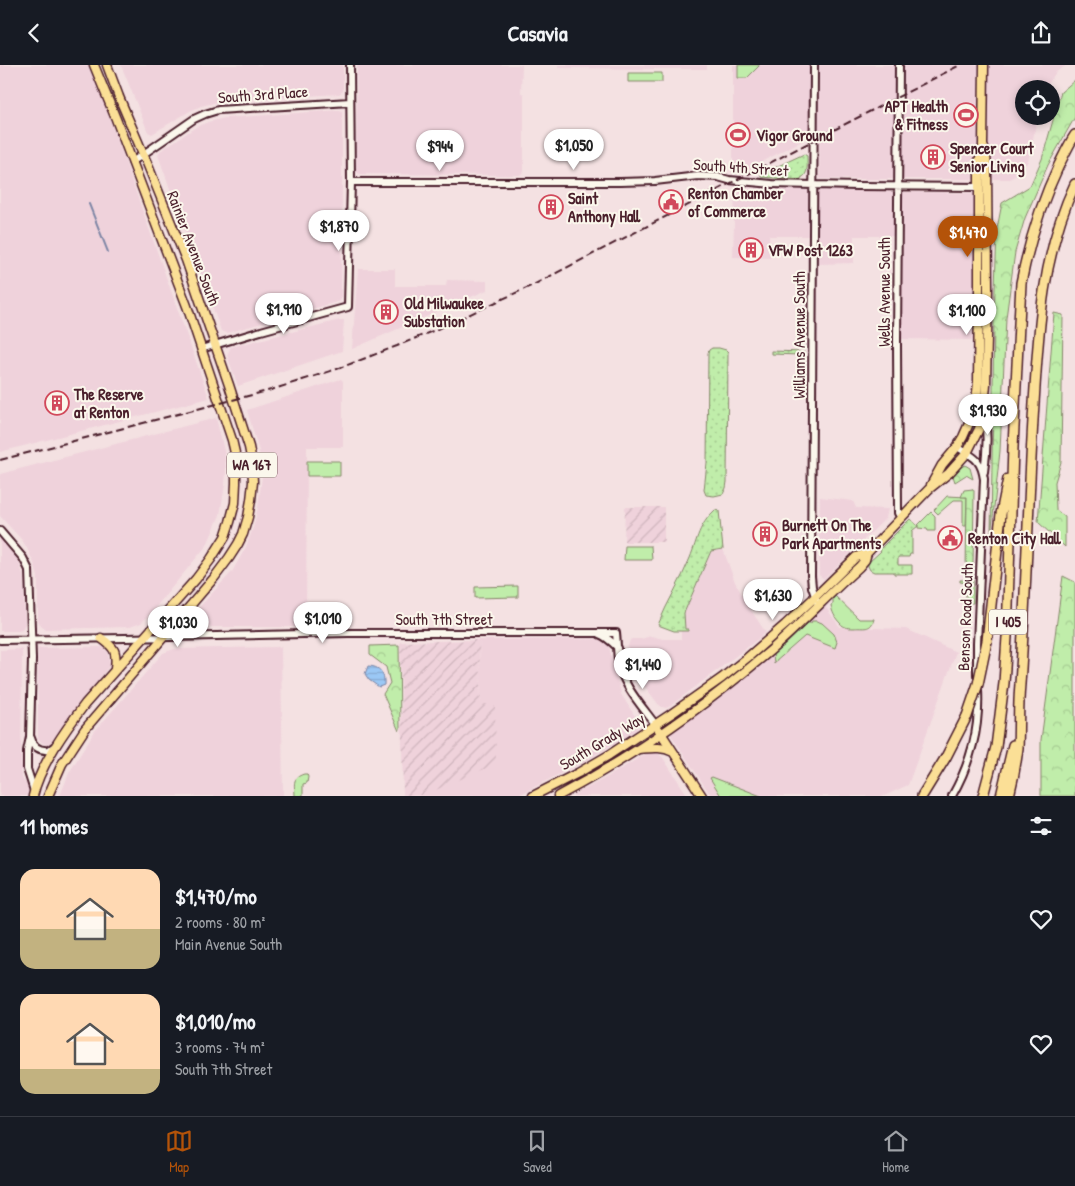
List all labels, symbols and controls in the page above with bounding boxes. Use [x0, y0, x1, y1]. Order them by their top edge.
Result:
text: Casavia [507, 18, 568, 48]
icon: back [20, 19, 48, 47]
icon: share [1027, 19, 1055, 47]
street label: South 3rd Place [217, 80, 309, 108]
map controls [1015, 80, 1060, 125]
button: locate [1015, 80, 1060, 125]
place label: APT Health & Fitness [885, 95, 949, 135]
sports icon: APT Health & Fitness [953, 102, 979, 128]
sports icon: Vigor Ground [725, 122, 751, 148]
place label: Vigor Ground [756, 124, 833, 147]
pin: $944 [410, 129, 470, 172]
pin: $1,050 [533, 129, 615, 171]
text: $1,050 [555, 134, 593, 156]
text: $944 [427, 135, 453, 157]
place label: Spencer Court Senior Living [950, 137, 1034, 178]
building icon: Spencer Court Senior Living [920, 144, 946, 170]
street label: South 4th Street [693, 153, 790, 181]
place label: Renton Chamber of Commerce [688, 182, 784, 222]
place label: Saint Anthony Hall [568, 187, 641, 228]
street label: Rainier Avenue South [162, 188, 226, 309]
public building icon: Renton Chamber of Commerce [658, 189, 684, 215]
building icon: Saint Anthony Hall [538, 194, 564, 220]
pin: $1,870 [298, 209, 380, 252]
text: $1,870 [319, 215, 359, 237]
pin: $1,470 [927, 215, 1009, 258]
text: $1,470 [949, 221, 987, 243]
building icon: VFW Post 1263 [738, 237, 764, 263]
street label: Wells Avenue South [873, 237, 895, 347]
place label: VFW Post 1263 [768, 239, 853, 261]
street label: Williams Avenue South [788, 271, 810, 399]
place label: Old Milwaukee Substation [404, 292, 485, 332]
pin: $1,910 [243, 293, 325, 335]
pin: $1,100 [926, 293, 1008, 336]
text: $1,910 [266, 298, 302, 320]
building icon: Old Milwaukee Substation [373, 299, 399, 325]
text: $1,100 [948, 299, 986, 321]
place label: The Reserve at Renton [73, 383, 144, 423]
building icon: The Reserve at Renton [44, 390, 70, 416]
pin: $1,930 [947, 393, 1029, 436]
text: $1,930 [969, 399, 1007, 421]
road number: WA 167 [227, 453, 277, 477]
place label: Burnett On The Park Apartments [782, 514, 882, 555]
building icon: Burnett On The Park Apartments [752, 521, 778, 547]
public building icon: Renton City Hall [937, 525, 963, 551]
place label: Renton City Hall [968, 527, 1062, 550]
street label: Benson Road South [952, 563, 978, 671]
pin: $1,630 [732, 579, 814, 621]
text: $1,630 [754, 584, 792, 606]
pin: $1,010 [282, 601, 364, 644]
pin: $1,030 [137, 605, 219, 648]
text: $1,010 [304, 607, 342, 629]
street label: South 7th Street [395, 608, 493, 630]
road number: I 405 [989, 609, 1027, 635]
text: $1,030 [159, 611, 197, 633]
pin: $1,440 [602, 647, 684, 690]
text: $1,440 [625, 653, 661, 675]
street label: South Grady Way [555, 707, 649, 775]
text: 11 homes [20, 812, 88, 841]
icon: filters [1027, 812, 1055, 840]
text: $1,470/mo [175, 882, 257, 911]
icon: home [60, 889, 120, 949]
icon: heart [1027, 905, 1055, 933]
text: 2 rooms · 80 m² [175, 911, 265, 933]
text: Main Avenue South [175, 933, 282, 955]
text: $1,010/mo [175, 1007, 256, 1036]
icon: home [60, 1014, 120, 1074]
icon: heart [1027, 1030, 1055, 1058]
text: 3 rooms · 74 m² [175, 1036, 265, 1058]
text: South 7th Street [175, 1058, 272, 1080]
tab: Map [165, 1127, 193, 1176]
tab: Saved [523, 1127, 552, 1176]
tab: Home [882, 1127, 910, 1176]

